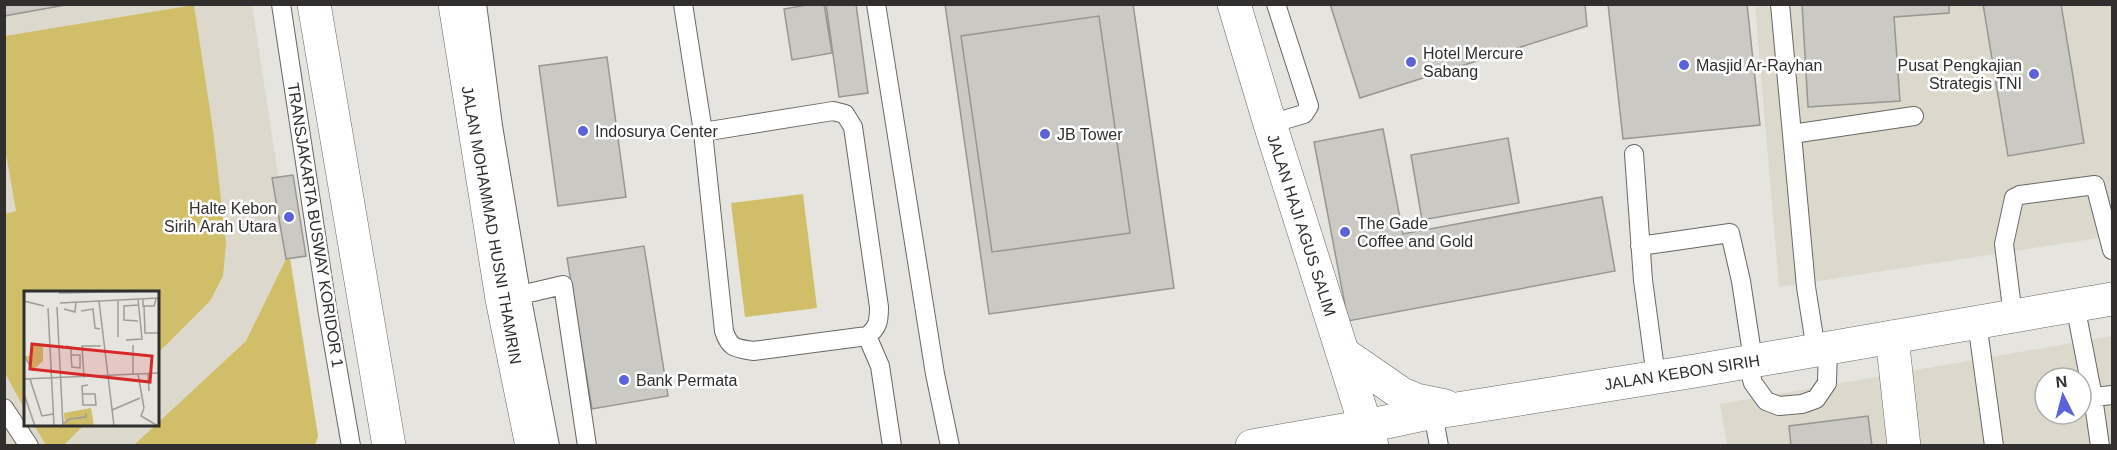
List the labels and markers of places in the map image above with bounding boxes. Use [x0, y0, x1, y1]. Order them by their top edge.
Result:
place label: Hotel Mercure Sabang [1423, 45, 1524, 80]
marker: Hotel Mercure Sabang [1404, 55, 1418, 69]
place label: Masjid Ar-Rayhan [1696, 57, 1822, 74]
place label: Pusat Pengkajian Strategis TNI [1897, 57, 2022, 92]
marker: Masjid Ar-Rayhan [1677, 58, 1691, 72]
marker: Pusat Pengkajian Strategis TNI [2027, 67, 2041, 81]
place label: Indosurya Center [595, 123, 718, 140]
marker: Indosurya Center [576, 124, 590, 138]
place label: JB Tower [1057, 126, 1123, 143]
marker: JB Tower [1038, 127, 1052, 141]
place label: Halte Kebon Sirih Arah Utara [164, 200, 277, 235]
marker: Halte Kebon Sirih Arah Utara [282, 210, 296, 224]
place label: The Gade Coffee and Gold [1357, 215, 1473, 250]
marker: The Gade Coffee and Gold [1338, 225, 1352, 239]
place label: Bank Permata [636, 372, 737, 389]
marker: Bank Permata [617, 373, 631, 387]

